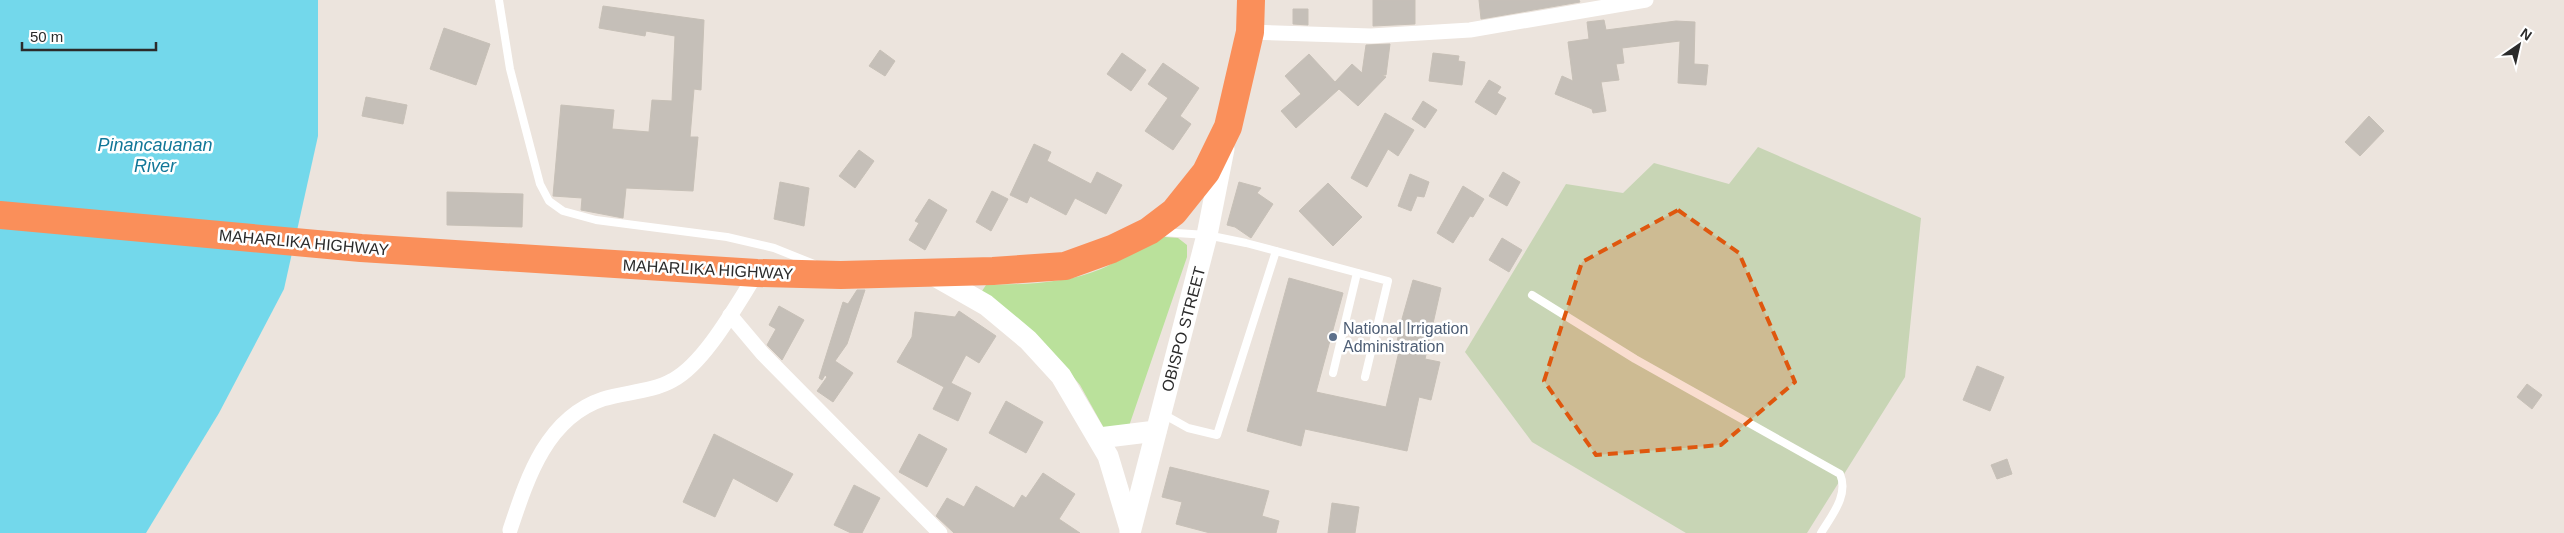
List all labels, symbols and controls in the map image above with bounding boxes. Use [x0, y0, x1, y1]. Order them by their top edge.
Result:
scale bar [22, 20, 156, 52]
north arrow [2494, 20, 2544, 70]
text: N [2518, 25, 2535, 44]
text: 50 m [30, 28, 63, 45]
water label: Pinancauanan River [97, 135, 213, 176]
street label: MAHARLIKA HIGHWAY [218, 227, 390, 258]
street label: MAHARLIKA HIGHWAY [622, 257, 794, 282]
street label: OBISPO STREET [1159, 264, 1208, 394]
place label: National Irrigation Administration [1343, 320, 1468, 355]
marker: National Irrigation Administration [1327, 331, 1339, 343]

